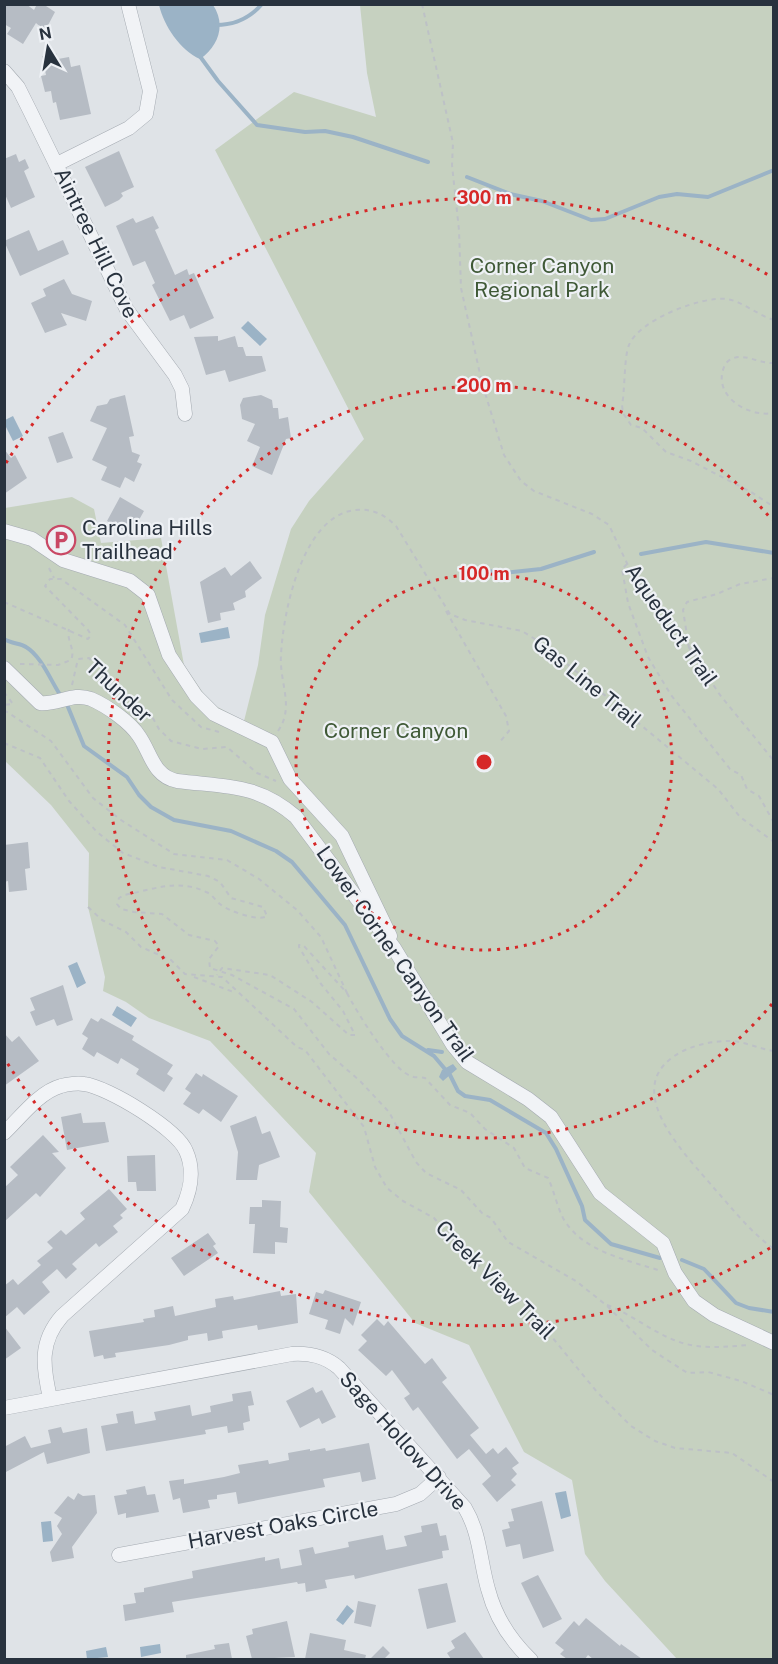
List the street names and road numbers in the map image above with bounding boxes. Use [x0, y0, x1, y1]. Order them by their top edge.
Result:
street label: Aintree Hill Cove [49, 164, 144, 322]
street label: Aqueduct Trail [620, 559, 723, 690]
street label: Gas Line Trail [528, 630, 646, 733]
street label: Thunder [81, 654, 158, 728]
street label: Lower Corner Canyon Trail [311, 841, 479, 1066]
street label: Creek View Trail [431, 1215, 560, 1344]
street label: Sage Hollow Drive [334, 1366, 472, 1515]
street label: Harvest Oaks Circle [186, 1495, 380, 1554]

